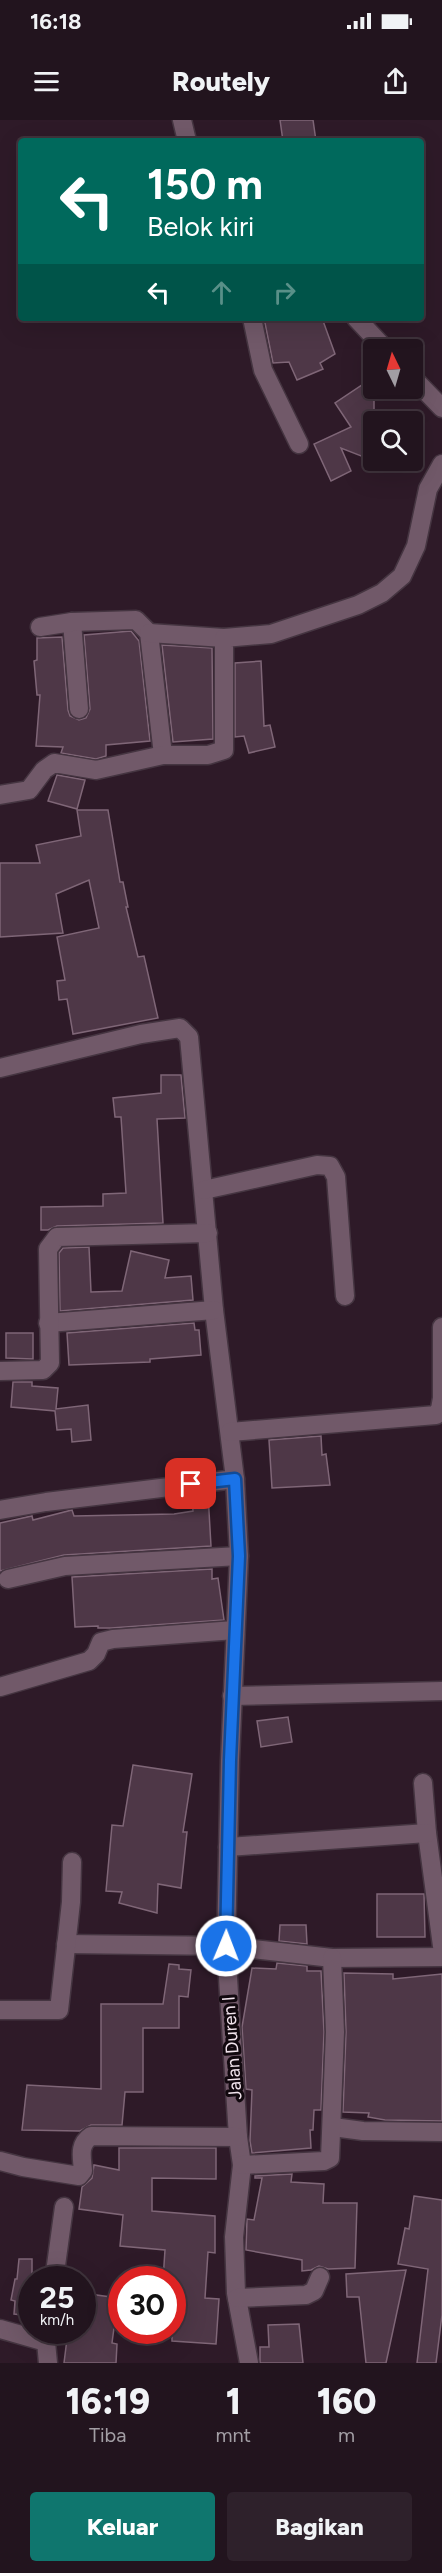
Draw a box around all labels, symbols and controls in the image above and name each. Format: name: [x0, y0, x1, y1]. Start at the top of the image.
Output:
text: 16:18: [30, 8, 81, 35]
icon: menu: [30, 65, 63, 98]
text: Routely: [172, 65, 270, 98]
icon: share: [379, 65, 412, 98]
text: 150 m: [147, 159, 263, 210]
icon: left: [48, 162, 126, 240]
text: Belok kiri: [147, 210, 254, 243]
icon: left: [142, 276, 175, 309]
icon: ahead: [205, 276, 238, 309]
icon: right: [268, 276, 301, 309]
north arrow: [363, 339, 423, 399]
map controls: [363, 339, 423, 471]
button: search: [363, 411, 423, 471]
pin: [165, 1458, 216, 1509]
icon: arrive: [174, 1467, 207, 1500]
position arrow: [194, 1914, 258, 1978]
street label: Jalan Duren I: [217, 1995, 247, 2101]
speed limit sign: 30: [108, 2266, 186, 2344]
text: 25: [40, 2279, 74, 2316]
text: km/h: [40, 2311, 74, 2329]
text: 16:19: [65, 2380, 150, 2423]
text: 1: [226, 2380, 241, 2423]
text: 160: [317, 2380, 377, 2423]
text: Tiba: [89, 2423, 127, 2447]
text: mnt: [215, 2423, 251, 2447]
text: m: [338, 2423, 355, 2447]
button: Keluar: [30, 2492, 215, 2561]
button: Bagikan: [227, 2492, 412, 2561]

